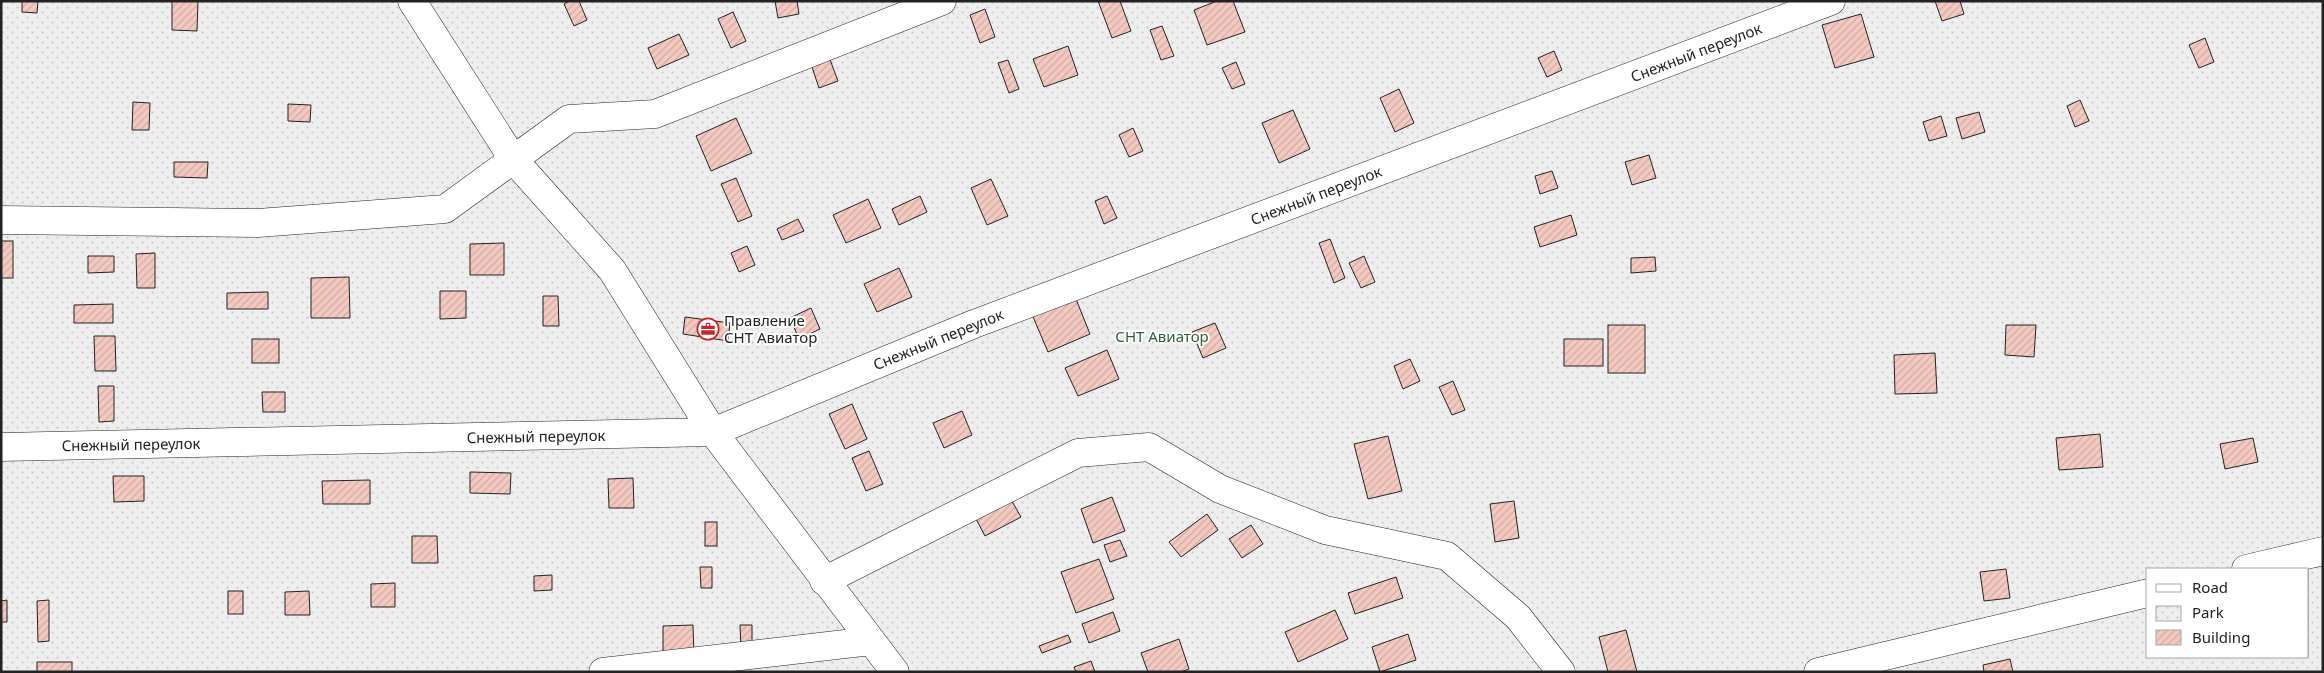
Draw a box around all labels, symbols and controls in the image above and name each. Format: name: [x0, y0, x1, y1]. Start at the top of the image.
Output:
street label: Снежный переулок: [1628, 18, 1764, 86]
street label: Снежный переулок: [1248, 161, 1384, 229]
street label: Снежный переулок: [870, 304, 1006, 374]
place label: Правление СНТ Авиатор: [724, 310, 817, 347]
office icon: Правление СНТ Авиатор: [696, 317, 720, 341]
park label: СНТ Авиатор: [1115, 326, 1209, 346]
street label: Снежный переулок: [466, 425, 606, 447]
street label: Снежный переулок: [61, 433, 201, 455]
legend: [2146, 568, 2309, 658]
text: Road: [2192, 577, 2228, 597]
text: Park: [2192, 602, 2224, 622]
text: Building: [2192, 627, 2250, 647]

